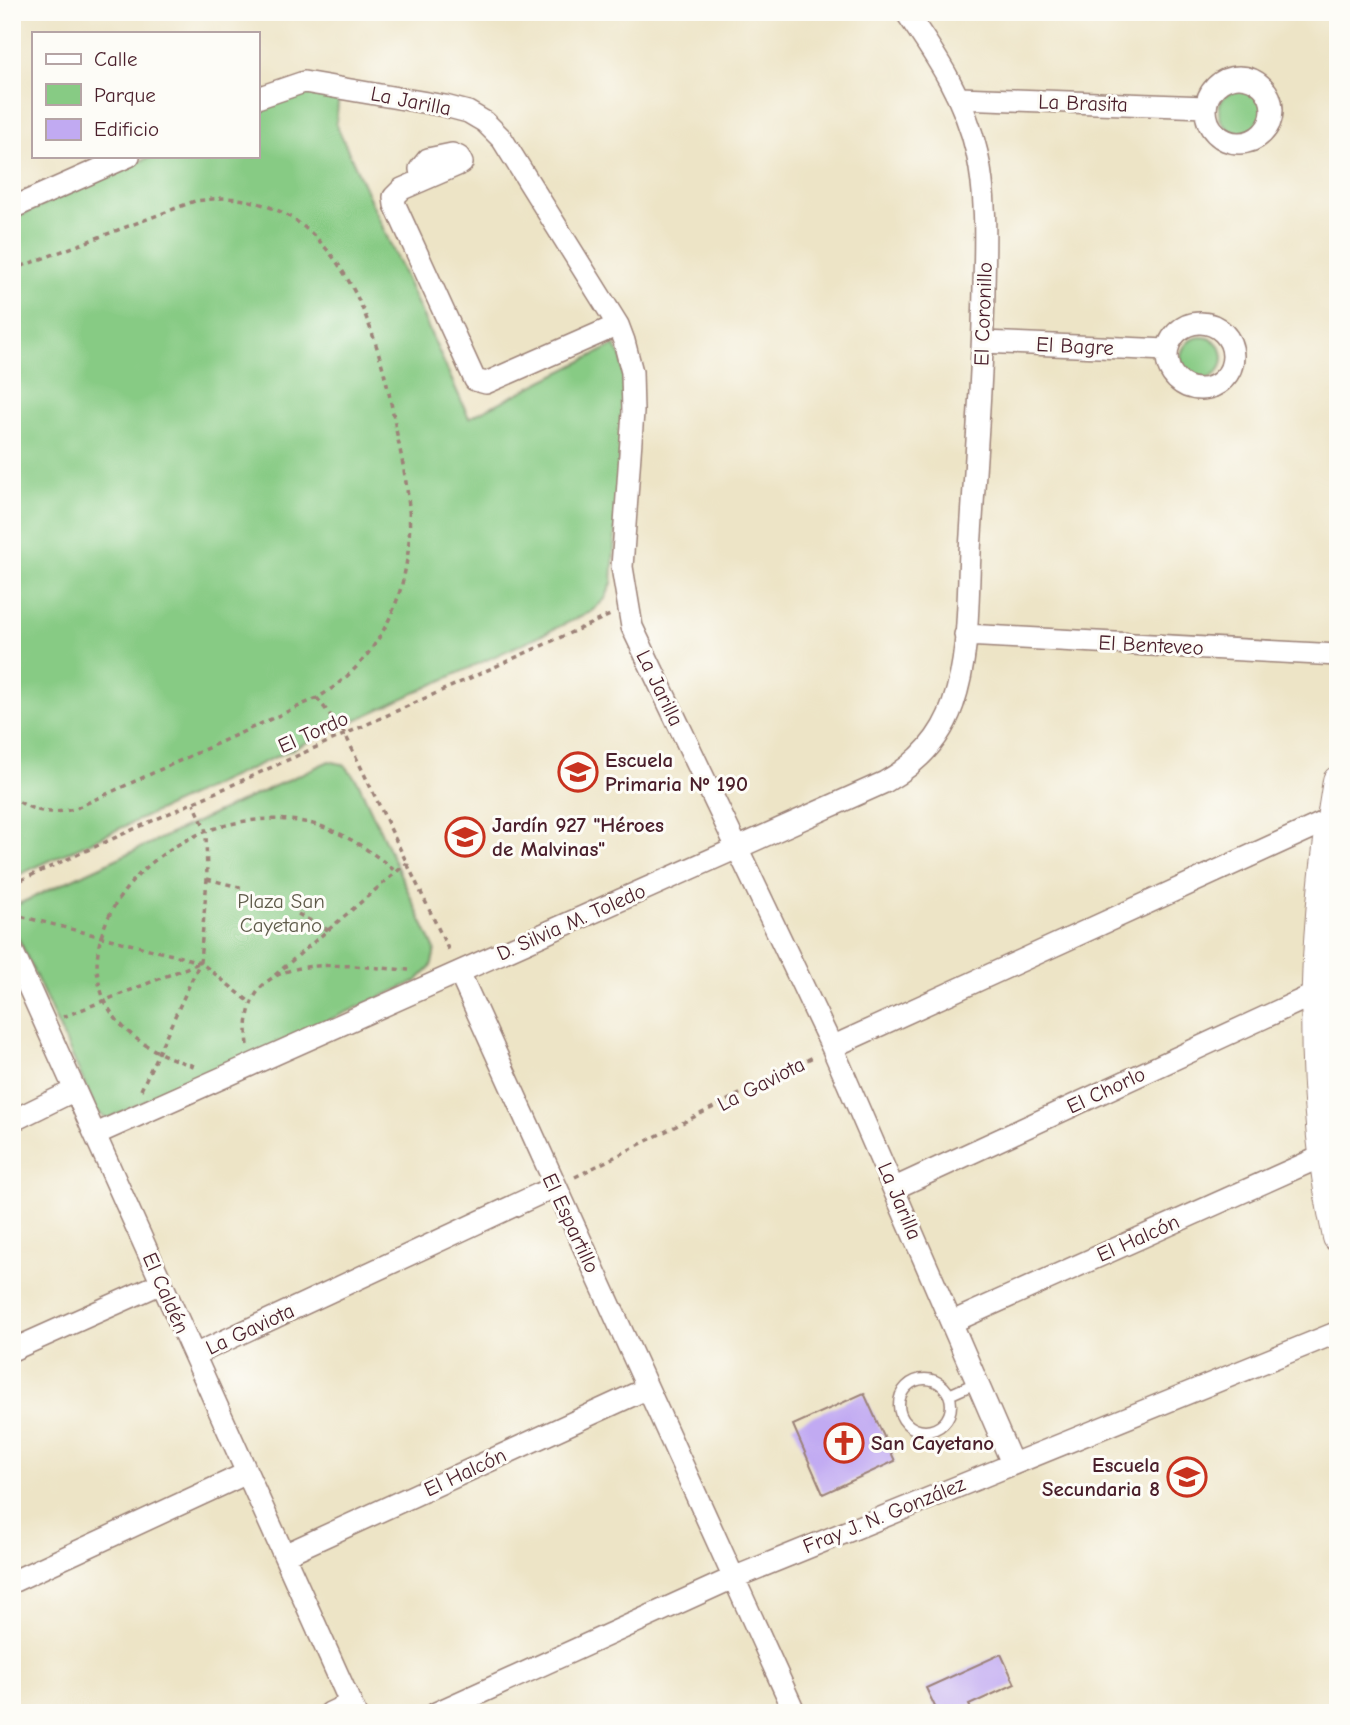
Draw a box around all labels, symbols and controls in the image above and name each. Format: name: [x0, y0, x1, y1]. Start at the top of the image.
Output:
legend: [32, 32, 259, 158]
text: Calle: [94, 47, 137, 71]
street label: La Jarilla: [369, 81, 453, 121]
text: Parque: [94, 83, 156, 107]
street label: La Brasita: [1038, 89, 1128, 117]
text: Edificio: [94, 117, 159, 141]
street label: El Coronillo: [969, 262, 997, 366]
street label: El Bagre: [1036, 332, 1114, 360]
street label: El Benteveo: [1098, 630, 1204, 660]
street label: La Jarilla: [631, 646, 689, 730]
street label: El Tordo: [274, 706, 352, 758]
place label: Escuela Primaria Nº 190: [605, 748, 748, 796]
school or university icon: Escuela Primaria Nº 190: [557, 751, 599, 793]
place label: Jardín 927 "Héroes de Malvinas": [492, 813, 664, 861]
school or university icon: Jardín 927 "Héroes de Malvinas": [444, 816, 486, 858]
street label: D. Silvia M. Toledo: [493, 878, 649, 966]
park label: Plaza San Cayetano: [237, 889, 325, 937]
street label: La Gaviota: [713, 1052, 809, 1116]
street label: El Chorlo: [1063, 1061, 1149, 1119]
street label: La Jarilla: [873, 1159, 927, 1243]
street label: El Espartillo: [537, 1169, 605, 1277]
street label: El Halcón: [1093, 1209, 1183, 1267]
street label: El Caldén: [138, 1249, 194, 1337]
street label: La Gaviota: [202, 1298, 298, 1360]
church icon: San Cayetano: [823, 1422, 865, 1464]
place label: San Cayetano: [871, 1431, 994, 1455]
street label: El Halcón: [420, 1443, 510, 1501]
place label: Escuela Secundaria 8: [1042, 1453, 1160, 1501]
school or university icon: Escuela Secundaria 8: [1166, 1456, 1208, 1498]
street label: Fray J. N. González: [799, 1472, 969, 1558]

